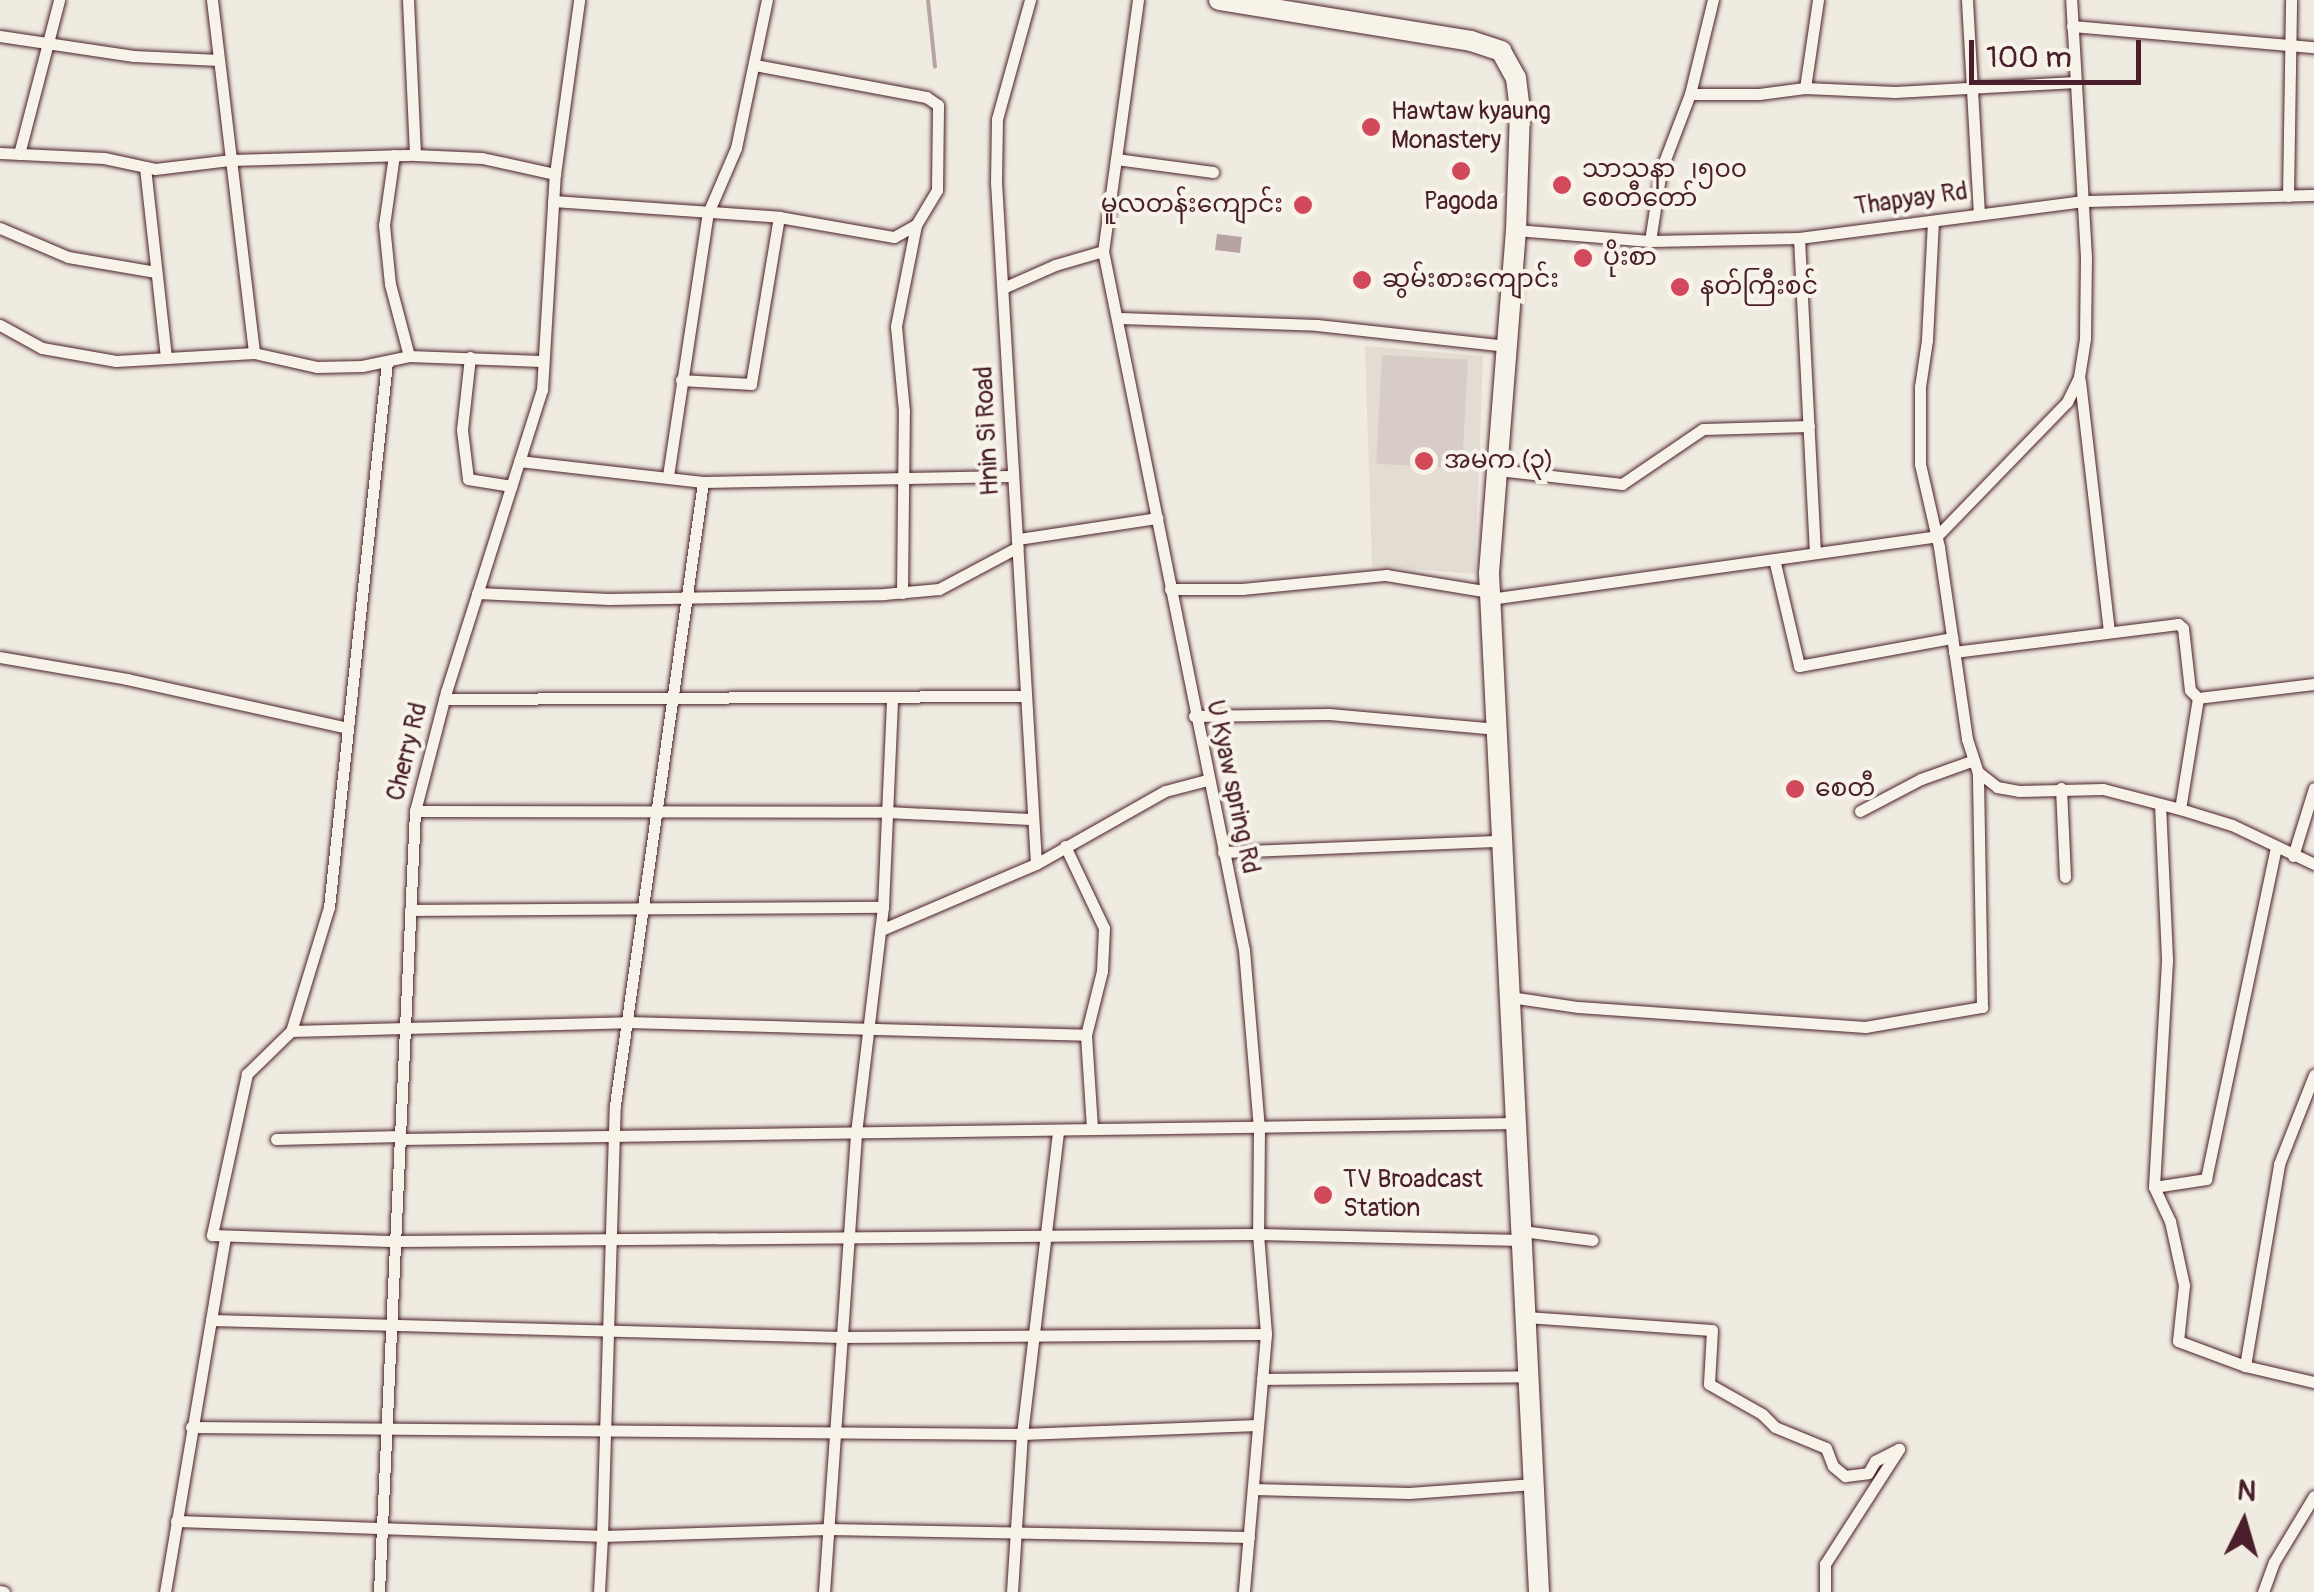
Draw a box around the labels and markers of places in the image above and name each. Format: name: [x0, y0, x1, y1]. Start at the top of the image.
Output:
place label: Hawtaw kyaung Monastery: [1391, 98, 1551, 157]
marker: Hawtaw kyaung Monastery: [1360, 116, 1382, 138]
place label: သာသနာ ၂၅၀၀ စေတီတော်: [1582, 156, 1747, 215]
marker: Pagoda: [1450, 160, 1472, 182]
marker: သာသနာ ၂၅၀၀ စေတီတော်: [1551, 174, 1573, 196]
place label: Pagoda: [1424, 187, 1498, 217]
place label: မူလတန်းကျောင်း: [1101, 190, 1283, 220]
marker: မူလတန်းကျောင်း: [1292, 194, 1314, 216]
place label: ပိုးစာ: [1603, 243, 1657, 273]
marker: ပိုးစာ: [1572, 247, 1594, 269]
place label: ဆွမ်းစားကျောင်း: [1382, 265, 1559, 295]
marker: ဆွမ်းစားကျောင်း: [1351, 269, 1373, 291]
place label: နတ်ကြီးစင်: [1700, 272, 1818, 302]
marker: နတ်ကြီးစင်: [1669, 276, 1691, 298]
place label: အမက (၃): [1444, 446, 1553, 476]
marker: အမက (၃): [1413, 450, 1435, 472]
place label: စေတီ: [1815, 774, 1875, 804]
marker: စေတီ: [1784, 778, 1806, 800]
place label: TV Broadcast Station: [1343, 1166, 1483, 1225]
marker: TV Broadcast Station: [1312, 1184, 1334, 1206]

